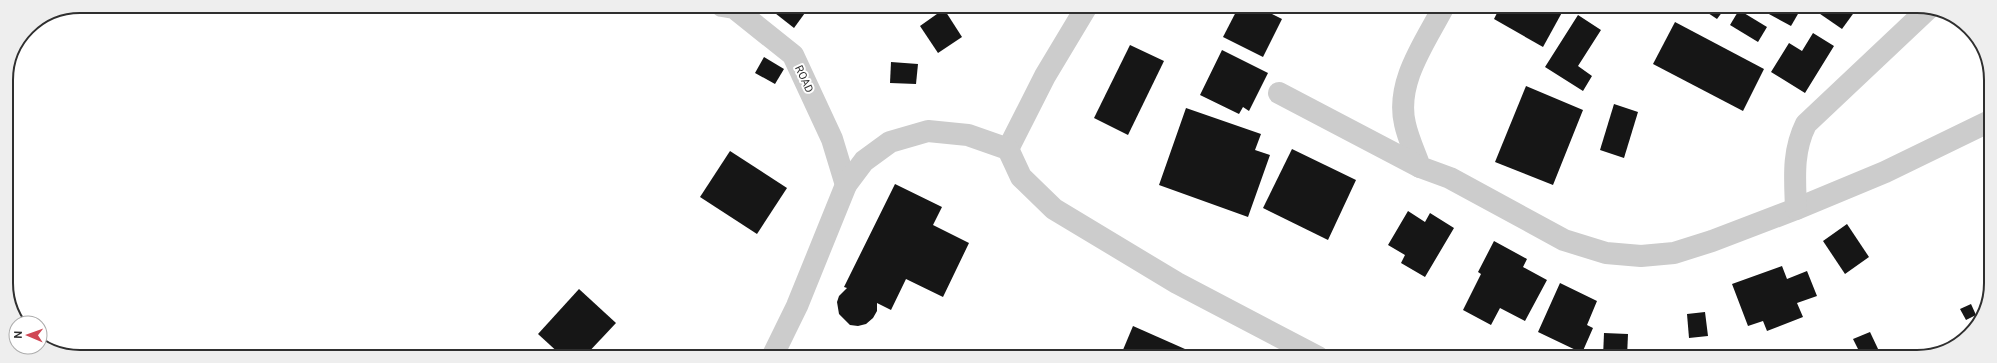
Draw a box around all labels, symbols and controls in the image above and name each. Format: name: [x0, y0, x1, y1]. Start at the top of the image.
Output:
street label: ROAD: [792, 63, 816, 95]
north arrow: [8, 315, 48, 355]
text: N: [12, 330, 25, 339]

